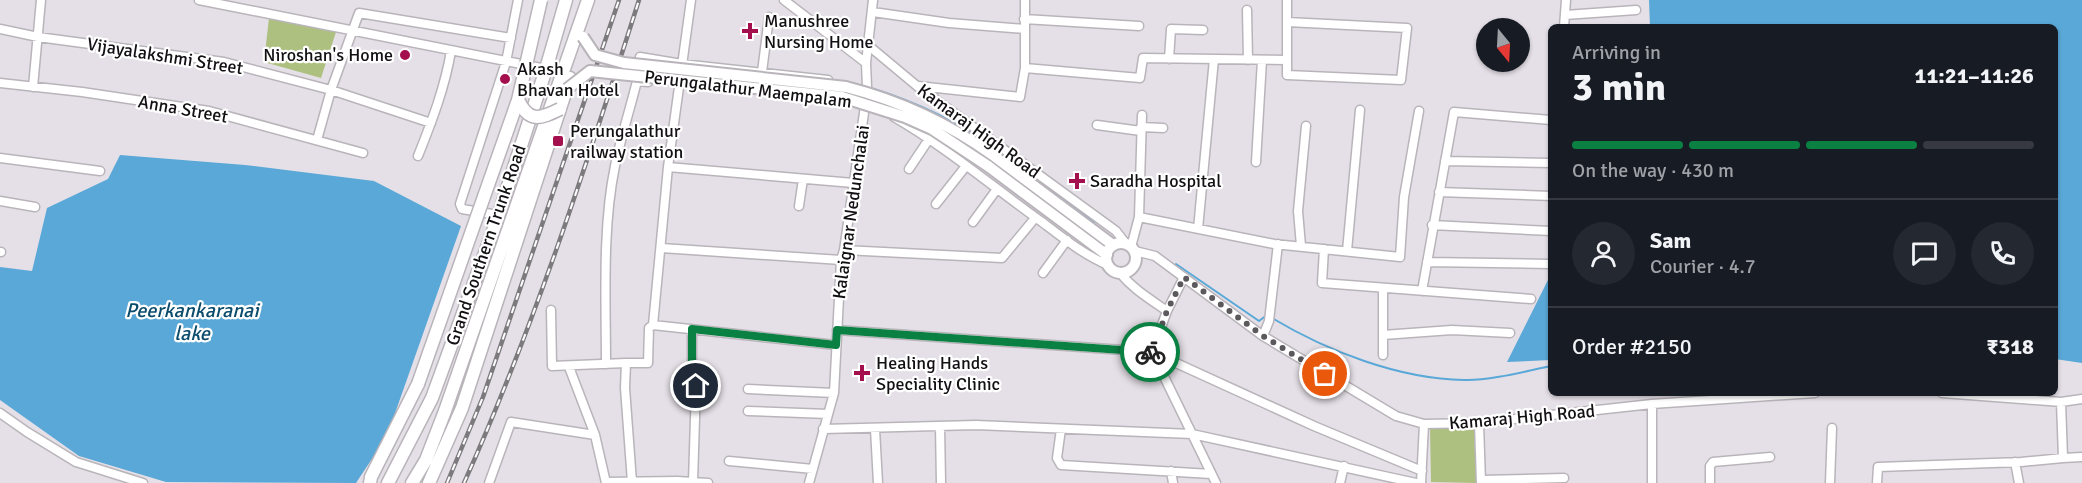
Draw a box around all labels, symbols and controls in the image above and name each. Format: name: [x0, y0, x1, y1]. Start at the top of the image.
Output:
place label: Manushree Nursing Home: [764, 10, 874, 53]
north arrow: [1476, 18, 1530, 72]
map controls: [1476, 18, 1530, 72]
marker: Manushree Nursing Home: [741, 22, 759, 40]
street label: Vijayalakshmi Street: [85, 33, 245, 79]
text: Arriving in: [1572, 40, 1661, 65]
place label: Niroshan's Home: [263, 44, 393, 66]
marker: Niroshan's Home: [398, 48, 412, 62]
place label: Akash Bhavan Hotel: [517, 58, 619, 101]
text: 11:21–11:26: [1915, 62, 2034, 89]
text: 3 min: [1572, 63, 1666, 111]
street label: Perungalathur Maempalam: [643, 65, 853, 113]
marker: Akash Bhavan Hotel: [498, 72, 512, 86]
street label: Kamaraj High Road: [913, 79, 1045, 183]
street label: Anna Street: [136, 90, 230, 128]
place label: Perungalathur railway station: [570, 120, 683, 163]
street label: Kalaignar Nedunchalai: [828, 124, 874, 300]
marker: Perungalathur railway station: [551, 134, 565, 148]
street label: Grand Southern Trunk Road: [441, 142, 531, 348]
text: On the way · 430 m: [1572, 158, 1734, 183]
place label: Saradha Hospital: [1090, 170, 1222, 192]
marker: Saradha Hospital: [1068, 172, 1086, 190]
button: person: [1572, 222, 1635, 285]
button: chat: [1893, 222, 1956, 285]
button: phone: [1971, 222, 2034, 285]
text: Sam: [1650, 227, 1691, 254]
text: Courier · 4.7: [1650, 254, 1756, 279]
water label: Peerkankaranai lake: [125, 298, 260, 346]
courier: [1120, 322, 1180, 382]
text: Order #2150: [1572, 333, 1692, 360]
text: ₹318: [1986, 333, 2034, 360]
icon: bike: [1134, 336, 1167, 369]
pin: [1299, 348, 1350, 399]
place label: Healing Hands Speciality Clinic: [876, 352, 1000, 395]
icon: bag: [1308, 357, 1341, 390]
pin: [670, 360, 721, 411]
marker: Healing Hands Speciality Clinic: [853, 364, 871, 382]
icon: home: [679, 369, 712, 402]
street label: Kamaraj High Road: [1448, 400, 1596, 434]

